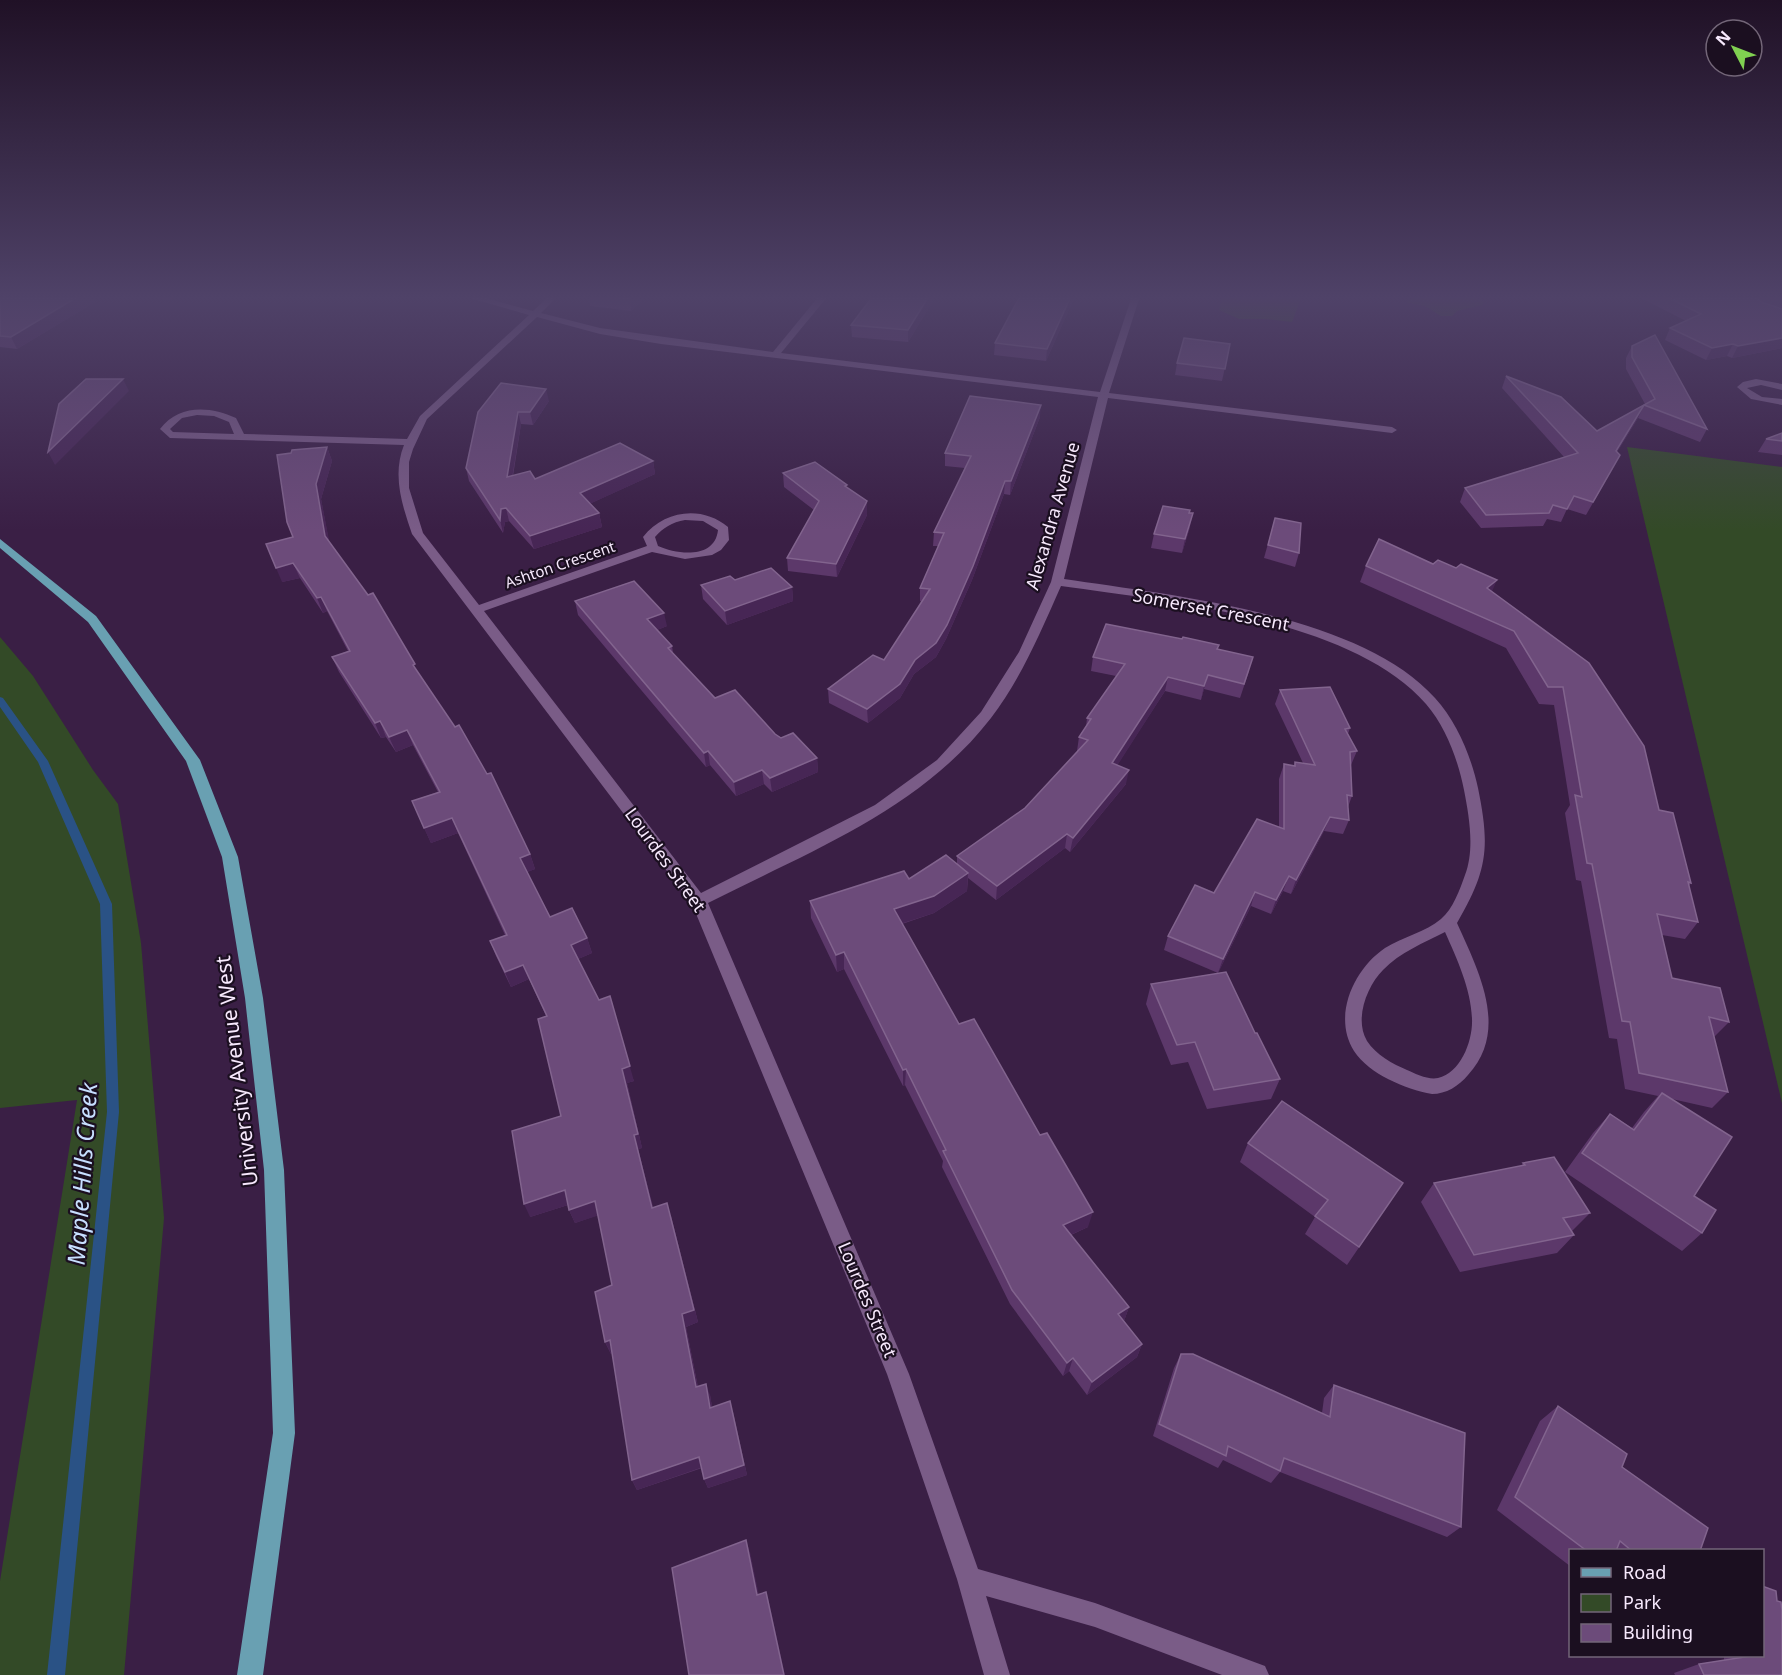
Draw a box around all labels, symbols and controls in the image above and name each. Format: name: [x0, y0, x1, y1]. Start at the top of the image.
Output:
north arrow: [1704, 18, 1764, 78]
text: N: [1710, 26, 1735, 50]
street label: Alexandra Avenue: [1019, 439, 1085, 592]
street label: Ashton Crescent: [502, 536, 618, 592]
street label: Somerset Crescent: [1131, 582, 1292, 636]
street label: Lourdes Street: [620, 802, 712, 917]
street label: University Avenue West: [208, 954, 264, 1188]
water label: Maple Hills Creek: [59, 1081, 104, 1266]
street label: Lourdes Street: [833, 1238, 903, 1362]
legend: [1569, 1549, 1764, 1657]
text: Road: [1623, 1560, 1666, 1584]
text: Park: [1623, 1590, 1661, 1614]
text: Building: [1623, 1620, 1693, 1644]

